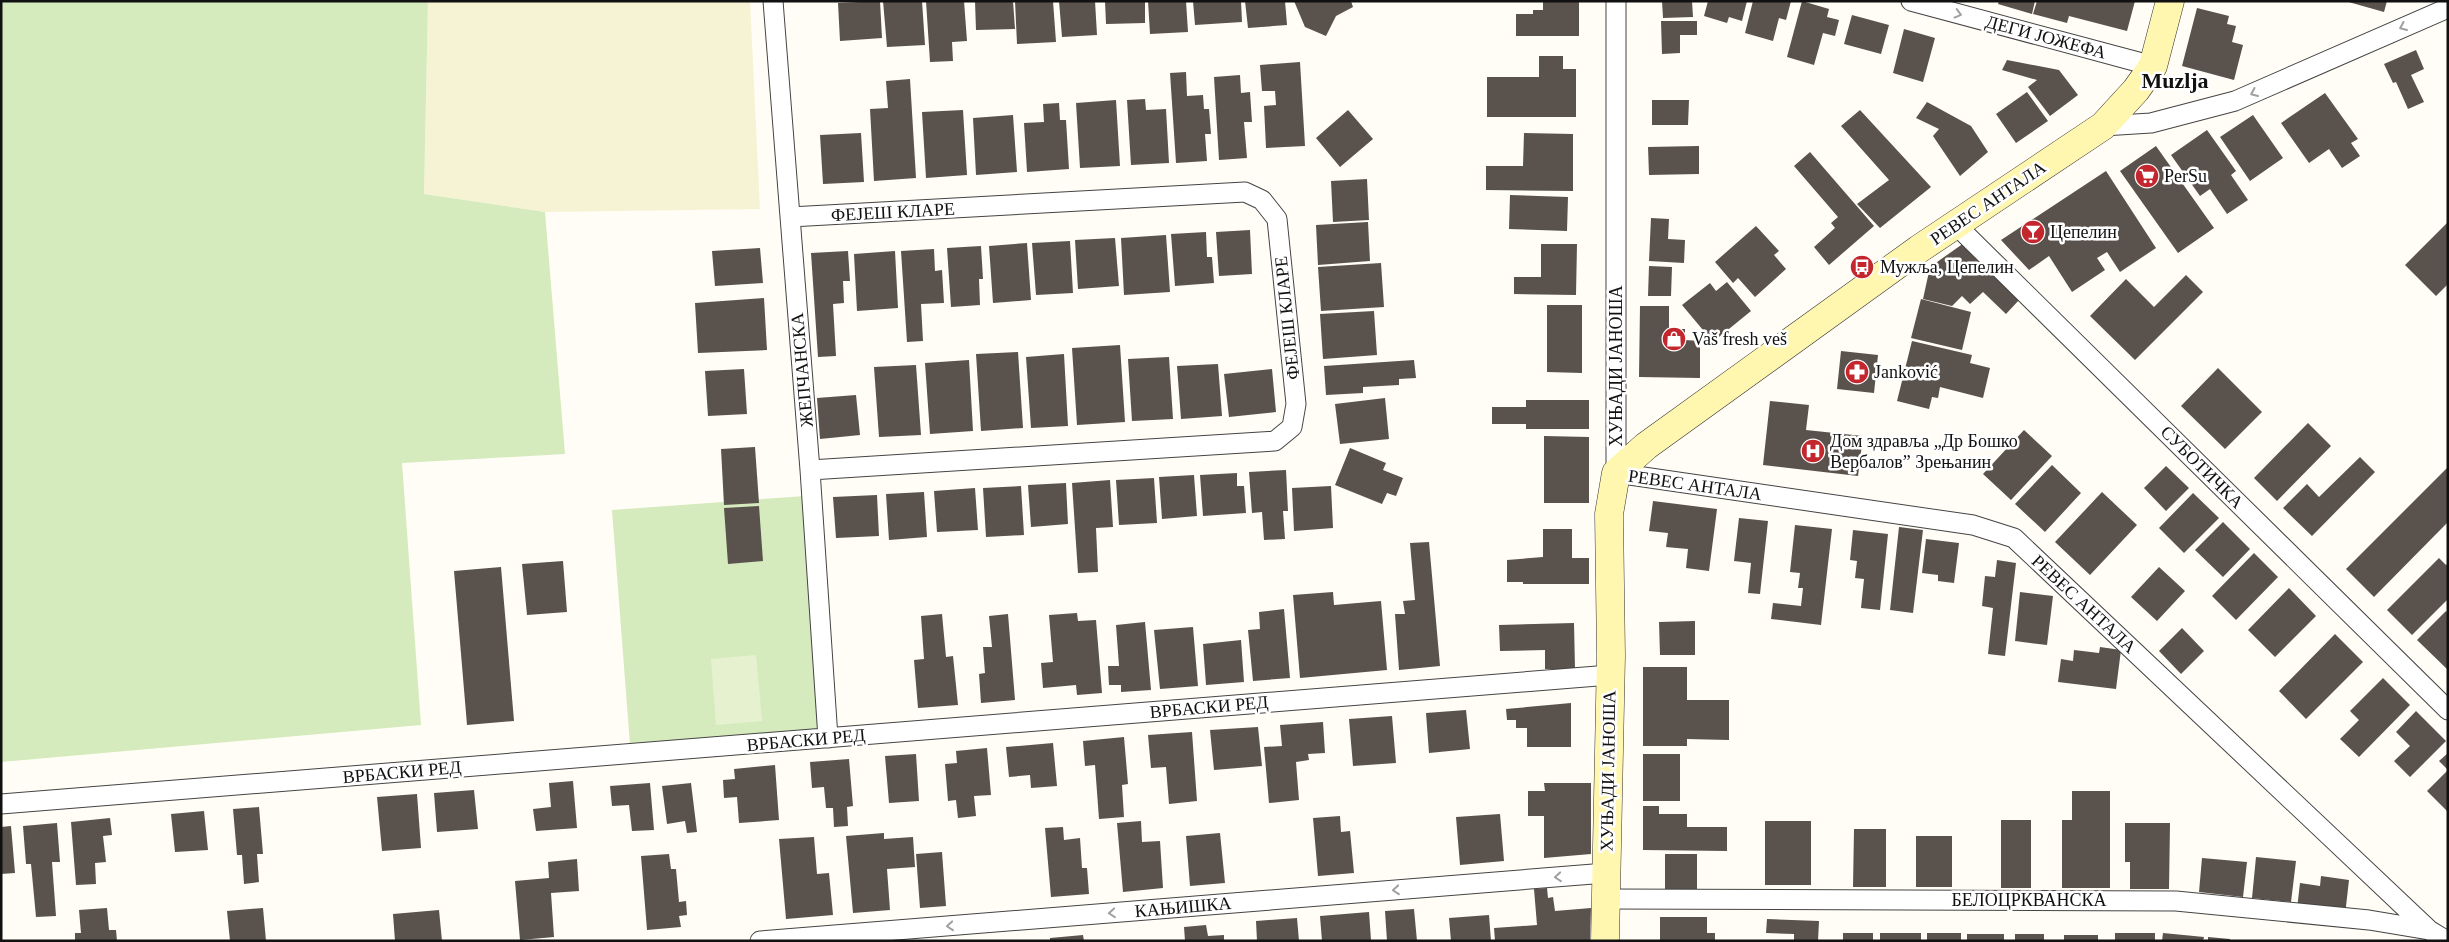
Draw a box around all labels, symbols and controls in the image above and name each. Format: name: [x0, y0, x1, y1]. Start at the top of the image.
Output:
one-way arrow: [1953, 8, 1962, 19]
street label: ДЕГИ ЈОЖЕФА: [1984, 11, 2108, 63]
one-way arrow: [2399, 21, 2408, 32]
district label: Muzlja: [2141, 68, 2209, 93]
one-way arrow: [2250, 86, 2259, 97]
street label: РЕВЕС АНТАЛА: [1927, 157, 2049, 249]
supermarket icon: PerSu: [2134, 163, 2160, 189]
place label: PerSu: [2164, 166, 2207, 186]
street label: ФЕЈЕШ КЛАРЕ: [831, 199, 955, 225]
bar icon: Цепелин: [2020, 219, 2046, 245]
place label: Цепелин: [2050, 222, 2117, 242]
bus stop icon: Мужља, Цепелин: [1849, 254, 1875, 280]
street label: ФЕЈЕШ КЛАРЕ: [1271, 255, 1303, 381]
place label: Мужља, Цепелин: [1880, 257, 2014, 277]
street label: ХУЊАДИ ЈАНОША: [1606, 285, 1626, 447]
street label: ЖЕПЧАНСКА: [787, 312, 817, 428]
shop icon: Vaš fresh veš: [1661, 326, 1687, 352]
place label: Vaš fresh veš: [1692, 329, 1787, 349]
pharmacy icon: Janković: [1844, 359, 1870, 385]
place label: Janković: [1874, 362, 1938, 382]
street label: СУБОТИЧКА: [2157, 422, 2247, 512]
place label: Дом здравља „Др Бошко Вербалов” Зрењанин: [1830, 431, 2018, 472]
hospital icon: Дом здравља „Др Бошко Вербалов” Зрењанин: [1800, 438, 1826, 464]
street label: РЕВЕС АНТАЛА: [1627, 466, 1763, 504]
street label: РЕВЕС АНТАЛА: [2028, 551, 2140, 657]
street label: ХУЊАДИ ЈАНОША: [1597, 690, 1619, 852]
street label: ВРБАСКИ РЕД: [1149, 692, 1269, 722]
street label: ВРБАСКИ РЕД: [746, 725, 866, 755]
street label: ВРБАСКИ РЕД: [342, 757, 462, 787]
one-way arrow: [1553, 871, 1561, 882]
one-way arrow: [1391, 884, 1399, 895]
street label: БЕЛОЦРКВАНСКА: [1951, 890, 2107, 910]
street label: КАЊИШКА: [1134, 893, 1232, 921]
one-way arrow: [1107, 907, 1115, 918]
one-way arrow: [945, 920, 953, 931]

